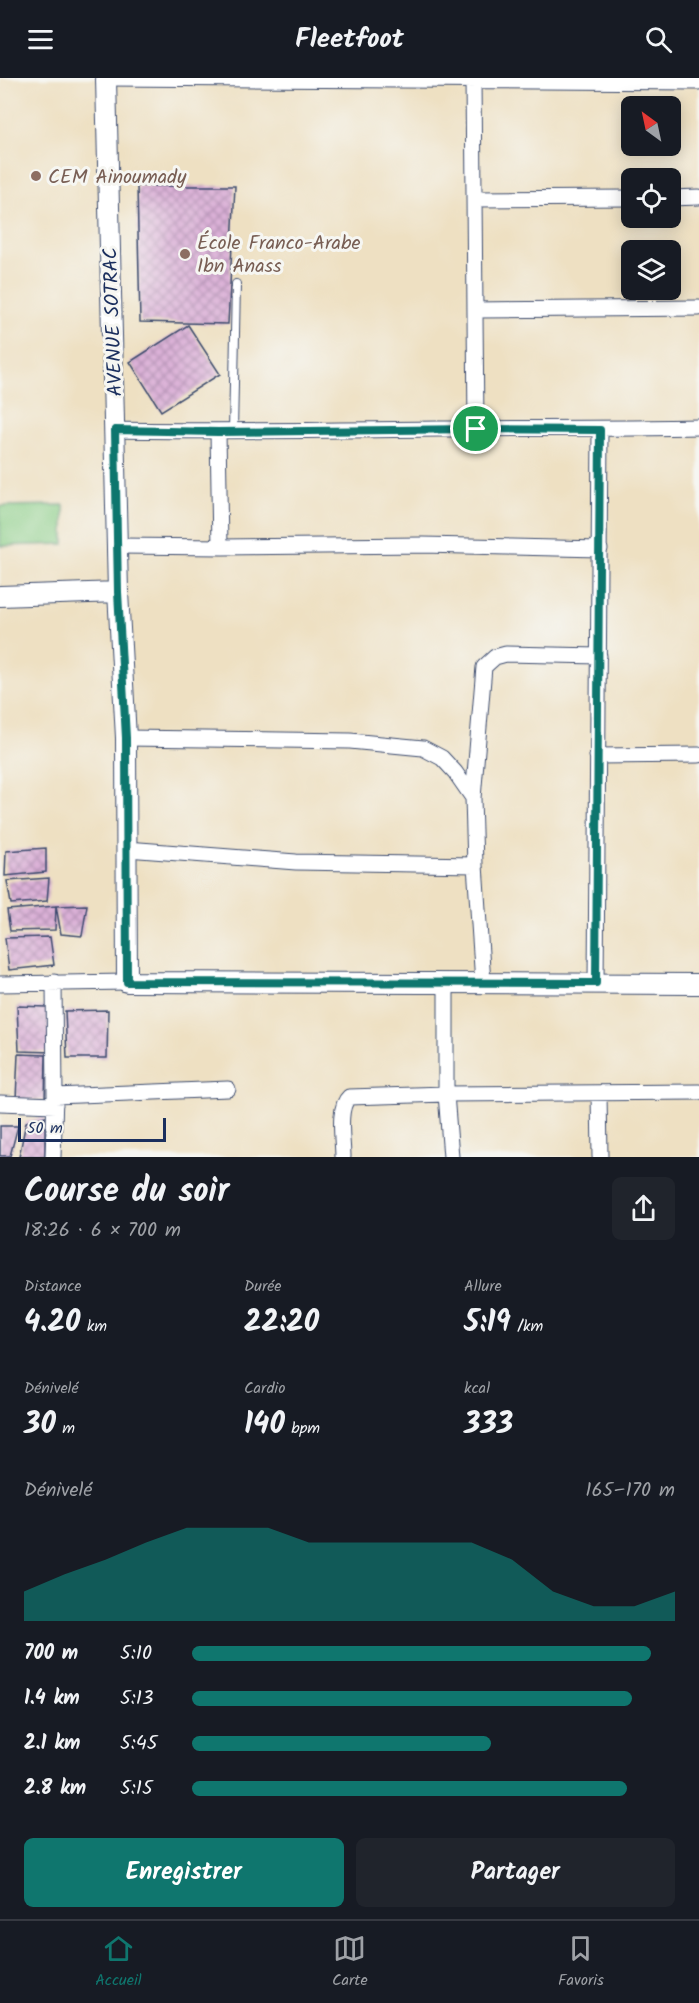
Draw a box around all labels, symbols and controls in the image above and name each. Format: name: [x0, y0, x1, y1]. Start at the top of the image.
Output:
text: Fleetfoot: [295, 18, 404, 61]
icon: menu: [24, 23, 57, 56]
icon: search: [642, 23, 675, 56]
north arrow: [621, 96, 681, 156]
map controls: [621, 96, 681, 300]
place label: CEM Ainoumady: [48, 162, 187, 194]
button: locate: [621, 168, 681, 228]
marker: CEM Ainoumady: [29, 169, 43, 183]
place label: École Franco-Arabe Ibn Anass: [197, 228, 361, 283]
button: layers: [621, 240, 681, 300]
street label: AVENUE SOTRAC: [95, 247, 133, 397]
marker: École Franco-Arabe Ibn Anass: [178, 247, 192, 261]
pin: [450, 403, 501, 454]
icon: arrive: [459, 412, 492, 445]
scale bar: [18, 1115, 166, 1142]
text: 50 m: [27, 1116, 63, 1141]
text: Course du soir: [24, 1166, 229, 1219]
button: share: [612, 1177, 675, 1240]
text: 18:26 · 6 × 700 m: [24, 1215, 181, 1247]
text: Distance: [24, 1274, 82, 1299]
text: Durée: [244, 1274, 282, 1299]
text: Allure: [464, 1274, 502, 1299]
text: 4.20: [24, 1299, 80, 1347]
text: 22:20: [244, 1299, 319, 1347]
text: 5:19: [464, 1299, 511, 1347]
text: km: [80, 1314, 107, 1339]
text: /km: [511, 1314, 543, 1339]
text: Dénivelé: [24, 1376, 79, 1401]
text: Cardio: [244, 1376, 285, 1401]
text: kcal: [464, 1376, 490, 1401]
text: 30: [24, 1401, 56, 1449]
text: 140: [244, 1401, 285, 1449]
text: 333: [464, 1401, 513, 1449]
text: m: [56, 1416, 75, 1441]
text: bpm: [285, 1416, 320, 1441]
text: Dénivelé: [24, 1475, 92, 1507]
text: 165–170 m: [585, 1475, 675, 1507]
text: 700 m: [24, 1638, 78, 1670]
text: 5:10: [120, 1638, 152, 1670]
text: 1.4 km: [24, 1683, 80, 1715]
text: 5:13: [120, 1683, 153, 1715]
text: 2.1 km: [24, 1728, 80, 1760]
text: 5:45: [120, 1728, 157, 1760]
text: 2.8 km: [24, 1773, 86, 1805]
text: 5:15: [120, 1773, 153, 1805]
button: Enregistrer: [24, 1838, 344, 1907]
button: Partager: [356, 1838, 675, 1907]
tab: Accueil: [95, 1932, 142, 1993]
tab: Carte: [332, 1932, 368, 1993]
tab: Favoris: [558, 1932, 604, 1993]

